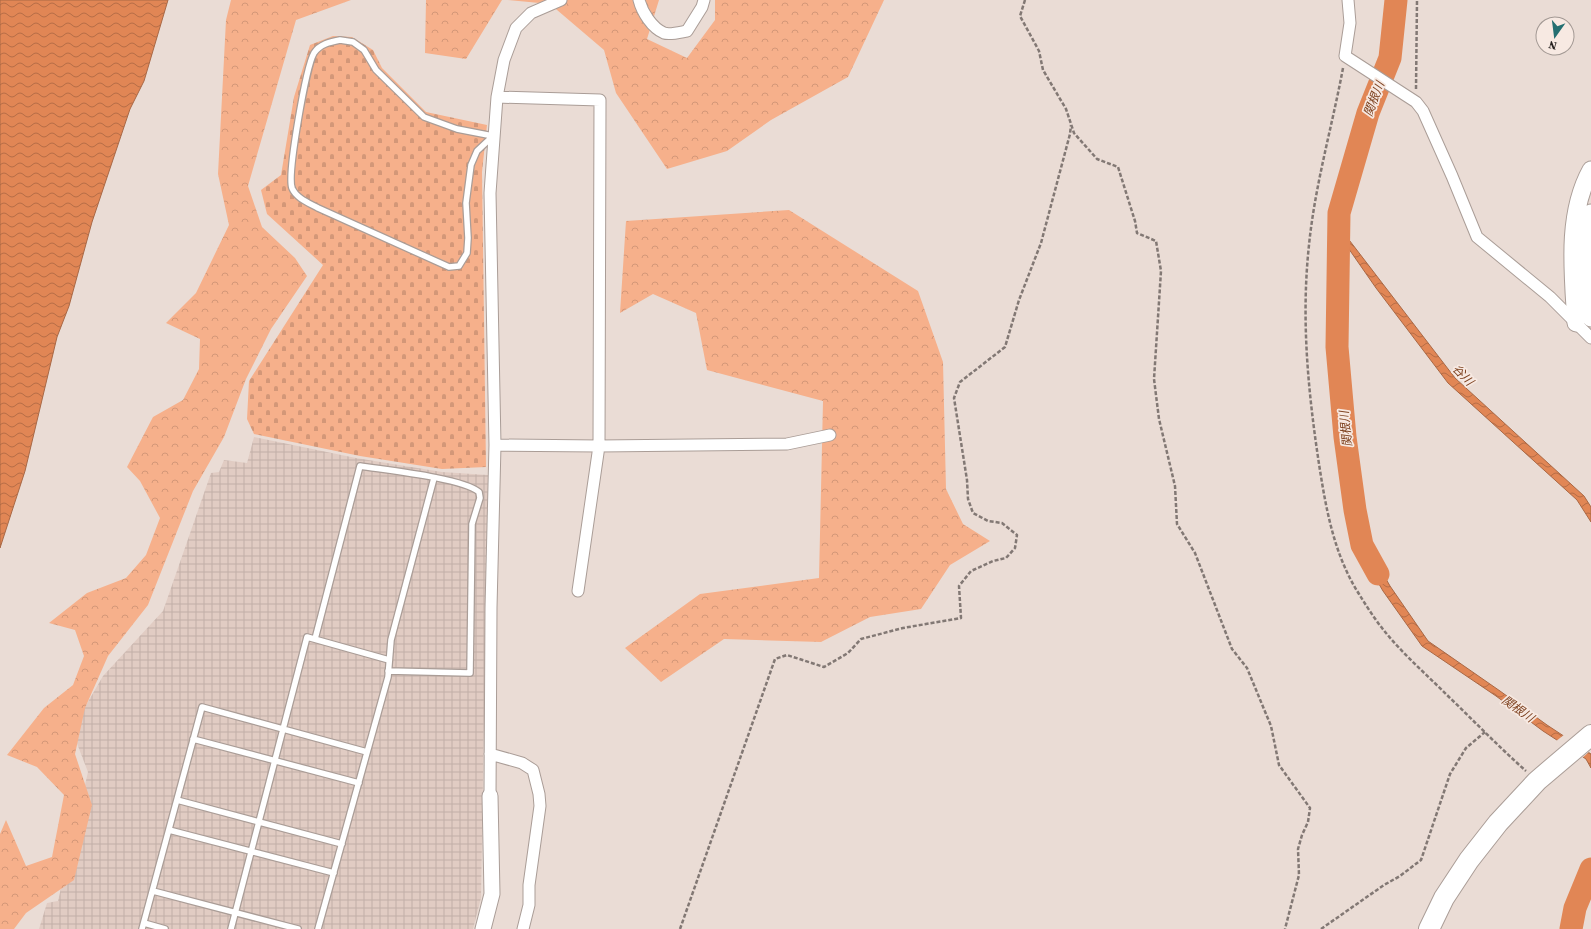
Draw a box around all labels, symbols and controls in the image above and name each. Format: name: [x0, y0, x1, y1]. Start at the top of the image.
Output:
north arrow: [1535, 16, 1575, 56]
text: N: [1547, 37, 1558, 53]
water label: 関根川: [1360, 77, 1389, 119]
water label: 谷川: [1449, 361, 1478, 391]
water label: 関根川: [1336, 408, 1356, 448]
water label: 関根川: [1499, 692, 1539, 727]

